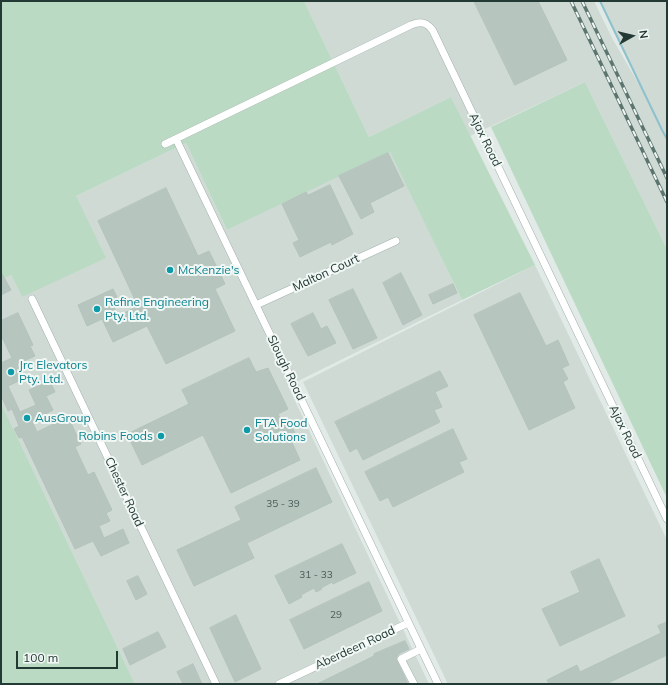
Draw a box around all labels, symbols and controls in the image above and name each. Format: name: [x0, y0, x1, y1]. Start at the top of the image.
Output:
north arrow: [612, 16, 652, 56]
text: N: [636, 29, 651, 39]
street label: Ajax Road: [466, 111, 504, 169]
street label: Malton Court: [290, 251, 362, 295]
place label: McKenzie's: [178, 263, 239, 277]
marker: McKenzie's: [165, 265, 175, 275]
place label: Refine Engineering Pty. Ltd.: [105, 295, 209, 323]
marker: Refine Engineering Pty. Ltd.: [92, 304, 102, 314]
street label: Slough Road: [264, 333, 308, 403]
place label: Jrc Elevators Pty. Ltd.: [19, 358, 87, 386]
marker: Jrc Elevators Pty. Ltd.: [6, 367, 16, 377]
street label: Ajax Road: [606, 403, 644, 461]
place label: AusGroup: [35, 411, 91, 425]
marker: AusGroup: [22, 413, 32, 423]
place label: FTA Food Solutions: [255, 416, 307, 444]
marker: FTA Food Solutions: [242, 425, 252, 435]
place label: Robins Foods: [78, 429, 153, 443]
marker: Robins Foods: [156, 431, 166, 441]
street label: Chester Road: [102, 455, 146, 529]
house number: 35 - 39: [266, 498, 300, 510]
house number: 31 - 33: [299, 569, 333, 581]
house number: 29: [330, 609, 342, 621]
street label: Aberdeen Road: [313, 623, 397, 673]
scale bar: [18, 643, 120, 669]
text: 100 m: [23, 650, 58, 665]

